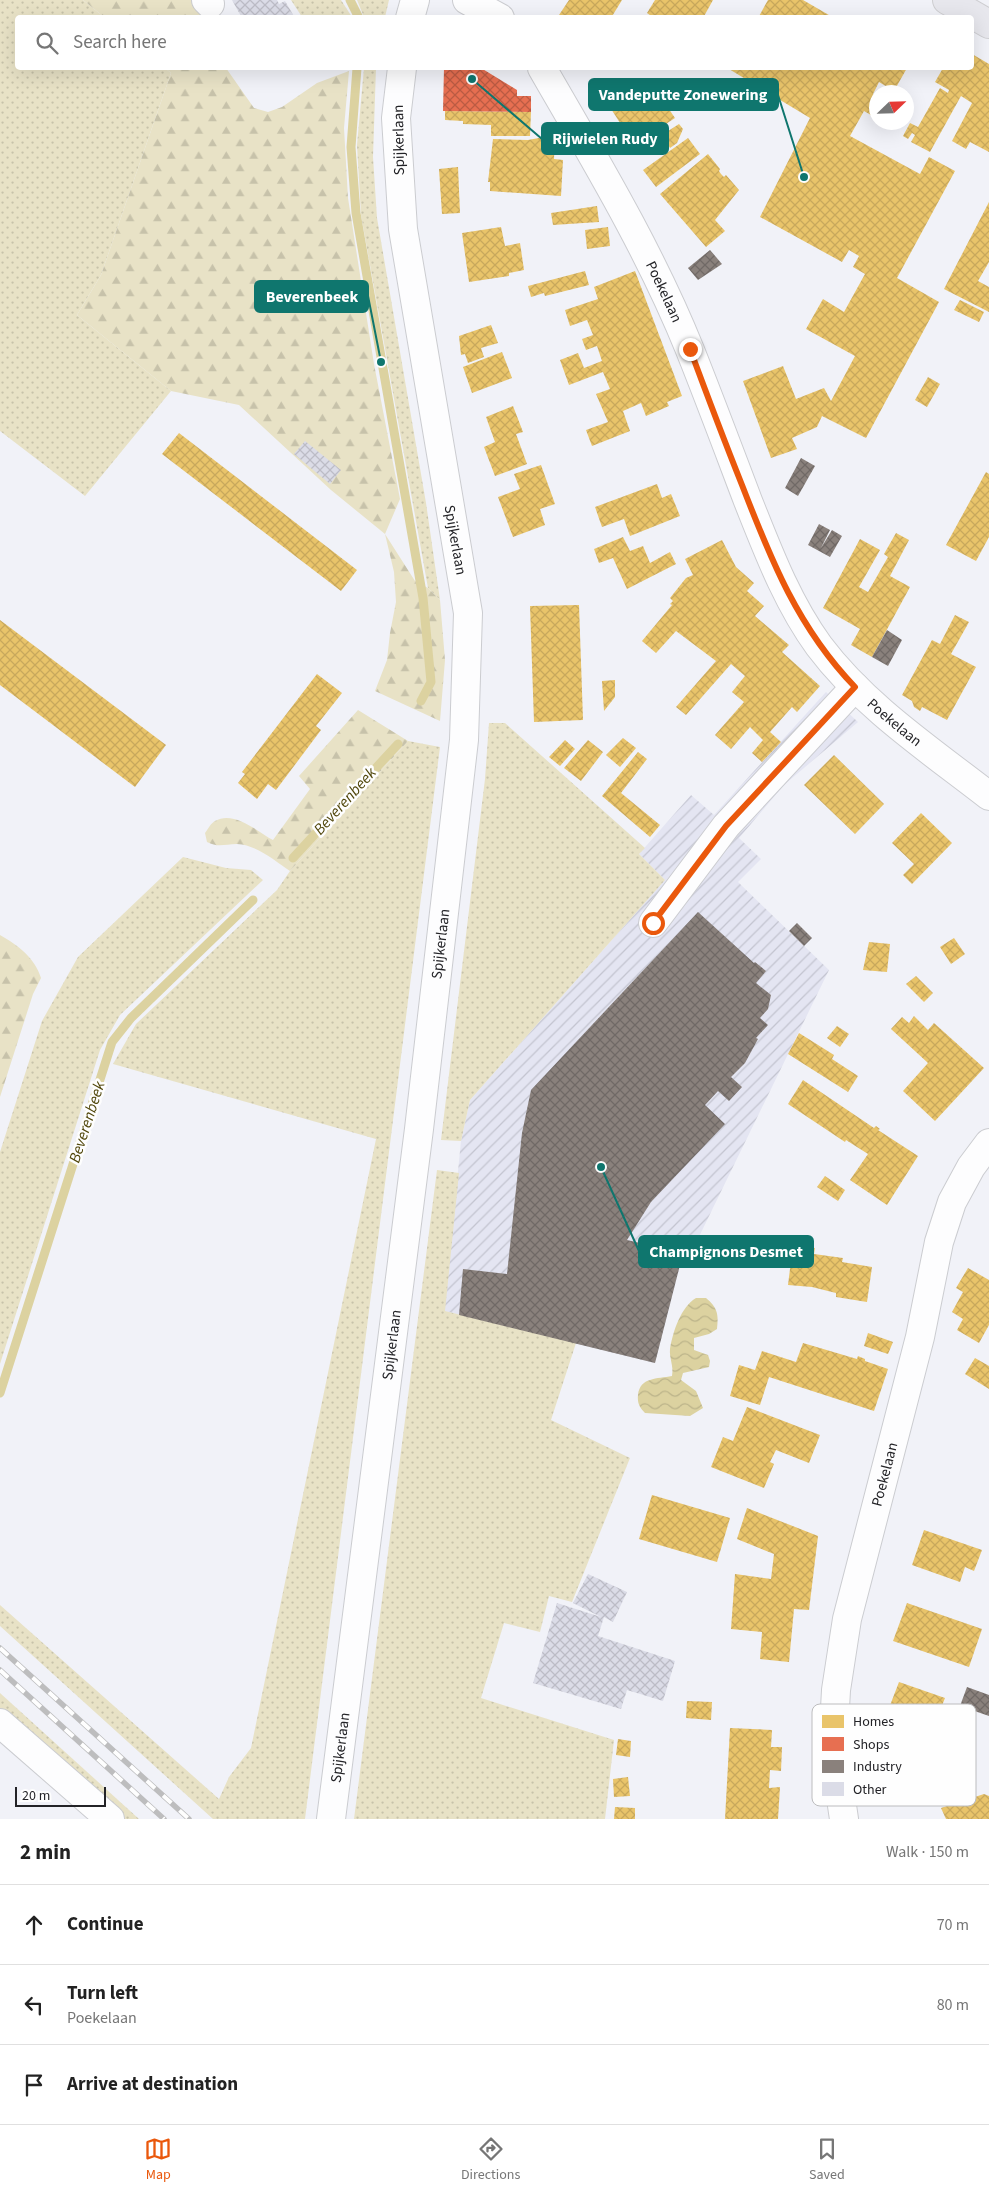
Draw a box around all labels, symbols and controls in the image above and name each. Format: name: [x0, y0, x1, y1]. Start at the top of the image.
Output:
search box: [15, 15, 974, 70]
icon: search: [33, 29, 61, 57]
text: Search here: [73, 29, 167, 56]
callout: Vandeputte Zonewering: [589, 79, 778, 110]
text: Vandeputte Zonewering: [598, 84, 768, 106]
north arrow: [869, 85, 914, 130]
street label: Spijkerlaan: [388, 104, 410, 176]
callout: Rijwielen Rudy: [542, 123, 668, 154]
text: Rijwielen Rudy: [552, 128, 658, 150]
street label: Poekelaan: [641, 257, 688, 326]
callout: Beverenbeek: [255, 281, 368, 312]
text: Beverenbeek: [266, 286, 359, 308]
route end: [679, 338, 702, 361]
street label: Spijkerlaan: [439, 503, 471, 577]
street label: Poekelaan: [863, 693, 926, 751]
water label: Beverenbeek: [309, 762, 382, 840]
street label: Spijkerlaan: [426, 907, 455, 980]
route start: [642, 912, 665, 935]
water label: Beverenbeek: [64, 1078, 111, 1165]
callout: Champignons Desmet: [639, 1236, 813, 1267]
text: Champignons Desmet: [649, 1241, 803, 1263]
street label: Spijkerlaan: [377, 1308, 406, 1381]
street label: Poekelaan: [866, 1440, 903, 1509]
legend: [812, 1704, 976, 1806]
street label: Spijkerlaan: [325, 1711, 355, 1784]
text: Homes: [853, 1712, 894, 1732]
text: Shops: [853, 1735, 889, 1755]
text: Industry: [853, 1757, 902, 1777]
text: Other: [853, 1780, 887, 1800]
scale bar: [15, 1784, 106, 1807]
text: 20 m: [22, 1786, 50, 1806]
text: 2 min: [20, 1837, 71, 1867]
text: Walk · 150 m: [886, 1841, 969, 1863]
icon: ahead: [20, 1911, 48, 1939]
text: Continue: [67, 1911, 144, 1938]
text: 70 m: [937, 1914, 969, 1936]
text: Turn left: [67, 1980, 138, 2007]
icon: left: [20, 1991, 48, 2019]
text: 80 m: [937, 1994, 969, 2016]
text: Poekelaan: [67, 2007, 137, 2029]
icon: arrive: [20, 2071, 48, 2099]
text: Arrive at destination: [67, 2071, 238, 2098]
tab: Map: [144, 2135, 172, 2185]
tab: Directions: [461, 2135, 520, 2185]
tab: Saved: [809, 2135, 845, 2185]

